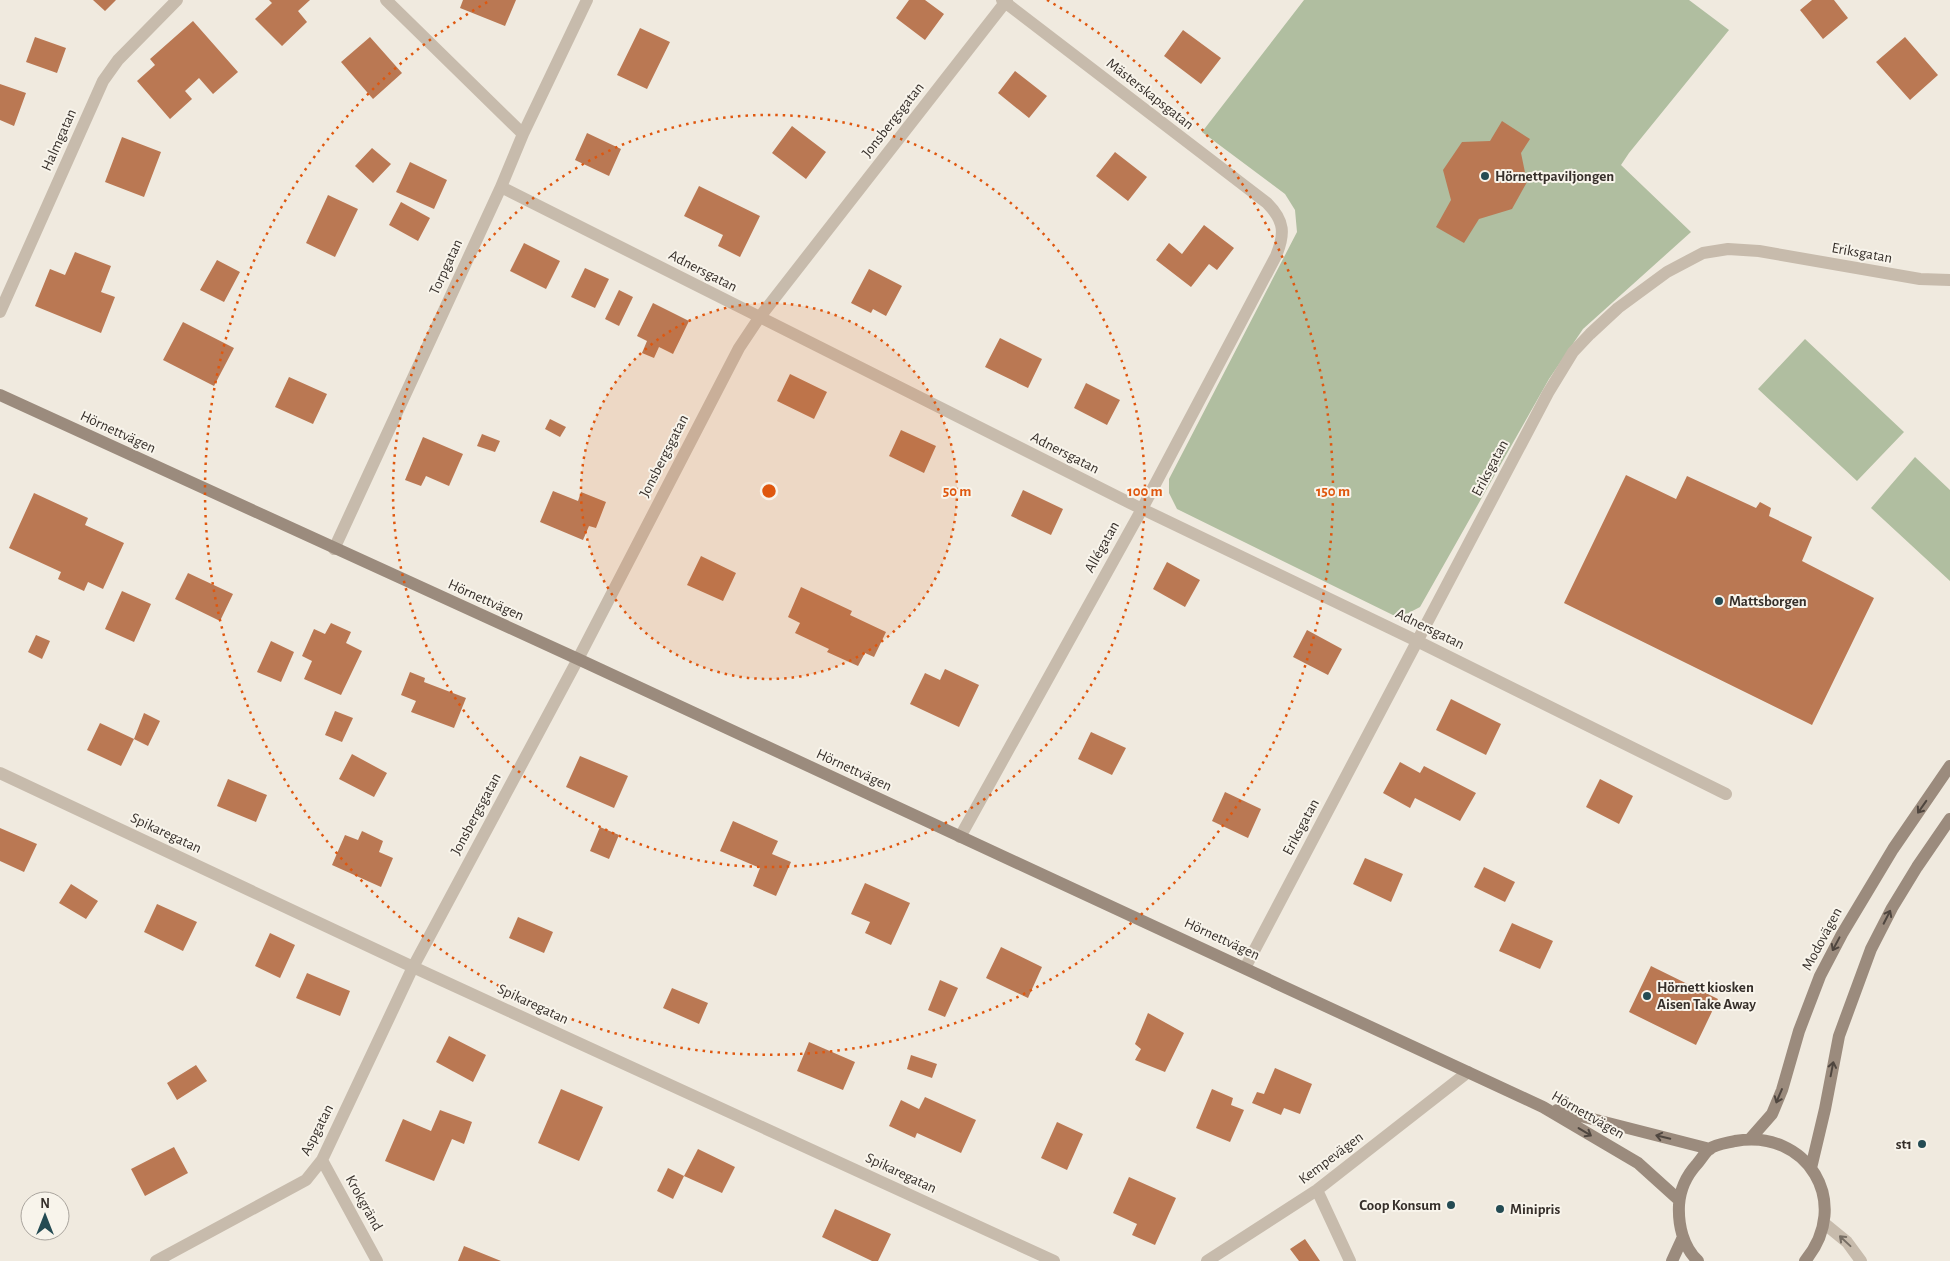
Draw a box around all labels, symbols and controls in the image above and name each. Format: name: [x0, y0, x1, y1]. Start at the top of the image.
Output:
street label: Mästerskapsgatan: [1104, 55, 1196, 133]
street label: Jonsbergsgatan: [859, 80, 927, 160]
street label: Halmgatan: [39, 107, 79, 173]
place label: Hörnettpaviljongen: [1495, 169, 1614, 184]
marker: Hörnettpaviljongen: [1479, 170, 1491, 182]
street label: Torpgatan: [427, 237, 465, 297]
street label: Eriksgatan: [1831, 240, 1893, 266]
street label: Adnersgatan: [666, 247, 740, 295]
street label: Hörnettvägen: [78, 408, 158, 456]
street label: Jonsbergsgatan: [637, 412, 691, 500]
street label: Adnersgatan: [1028, 429, 1102, 477]
street label: Eriksgatan: [1469, 437, 1511, 499]
centre of rings: [760, 482, 778, 500]
text: 50 m: [943, 484, 971, 499]
text: 100 m: [1127, 484, 1163, 499]
text: 150 m: [1316, 484, 1350, 499]
street label: Allégatan: [1082, 519, 1122, 575]
street label: Hörnettvägen: [446, 577, 526, 623]
place label: Mattsborgen: [1729, 594, 1807, 609]
marker: Mattsborgen: [1713, 595, 1725, 607]
street label: Adnersgatan: [1393, 606, 1467, 652]
street label: Hörnettvägen: [814, 746, 894, 794]
street label: Jonsbergsgatan: [448, 771, 504, 857]
street label: Eriksgatan: [1280, 796, 1322, 858]
one-way arrow: [1917, 799, 1927, 813]
street label: Spikaregatan: [128, 810, 204, 856]
street label: Modovägen: [1799, 905, 1845, 973]
one-way arrow: [1883, 910, 1892, 925]
street label: Hörnettvägen: [1182, 915, 1262, 963]
one-way arrow: [1831, 937, 1841, 952]
place label: Hörnett kiosken Aisen Take Away: [1657, 980, 1756, 1012]
street label: Spikaregatan: [495, 981, 571, 1027]
marker: Hörnett kiosken Aisen Take Away: [1641, 990, 1653, 1002]
one-way arrow: [1828, 1062, 1838, 1078]
street label: Hörnettvägen: [1549, 1088, 1627, 1142]
one-way arrow: [1774, 1088, 1784, 1103]
street label: Aspgatan: [298, 1102, 336, 1158]
one-way arrow: [1577, 1127, 1591, 1137]
street label: Kempevägen: [1296, 1129, 1366, 1187]
one-way arrow: [1655, 1132, 1671, 1141]
place label: st1: [1896, 1137, 1912, 1152]
marker: st1: [1916, 1138, 1928, 1150]
street label: Spikaregatan: [863, 1150, 939, 1196]
street label: Krokgränd: [343, 1173, 385, 1234]
north arrow: [20, 1191, 70, 1241]
text: N: [40, 1197, 50, 1211]
place label: Coop Konsum: [1359, 1198, 1441, 1213]
marker: Coop Konsum: [1445, 1199, 1457, 1211]
place label: Minipris: [1510, 1202, 1560, 1217]
marker: Minipris: [1494, 1203, 1506, 1215]
one-way arrow: [1838, 1235, 1851, 1247]

